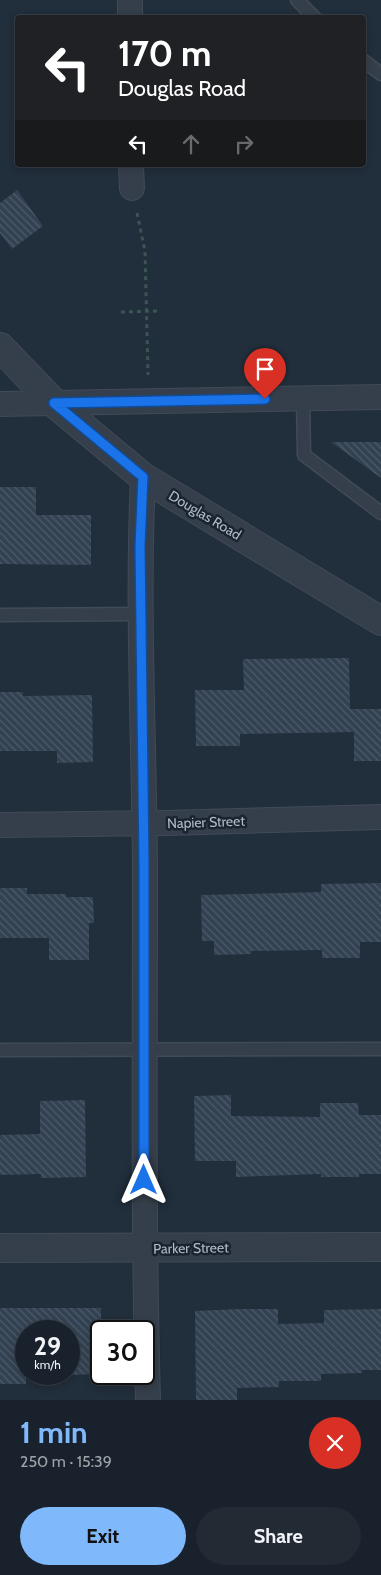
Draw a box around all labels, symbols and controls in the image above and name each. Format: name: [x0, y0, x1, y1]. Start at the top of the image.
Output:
text: 170 m: [118, 32, 211, 75]
icon: left: [35, 35, 100, 100]
text: Douglas Road: [118, 75, 246, 102]
icon: left: [124, 130, 152, 158]
icon: ahead: [177, 130, 205, 158]
icon: right: [230, 130, 258, 158]
pin: [244, 348, 286, 399]
icon: arrive: [251, 355, 279, 383]
street label: Douglas Road: [165, 486, 245, 544]
street label: Napier Street: [167, 812, 246, 832]
position arrow: [117, 1153, 169, 1205]
street label: Parker Street: [153, 1238, 229, 1258]
speed limit sign: 30: [90, 1320, 155, 1385]
text: 29: [34, 1331, 61, 1361]
text: km/h: [34, 1357, 61, 1372]
text: 1 min: [20, 1414, 88, 1451]
button: close: [309, 1417, 361, 1469]
text: 250 m · 15:39: [20, 1452, 112, 1471]
button: Exit: [20, 1507, 186, 1565]
button: Share: [196, 1507, 361, 1565]

